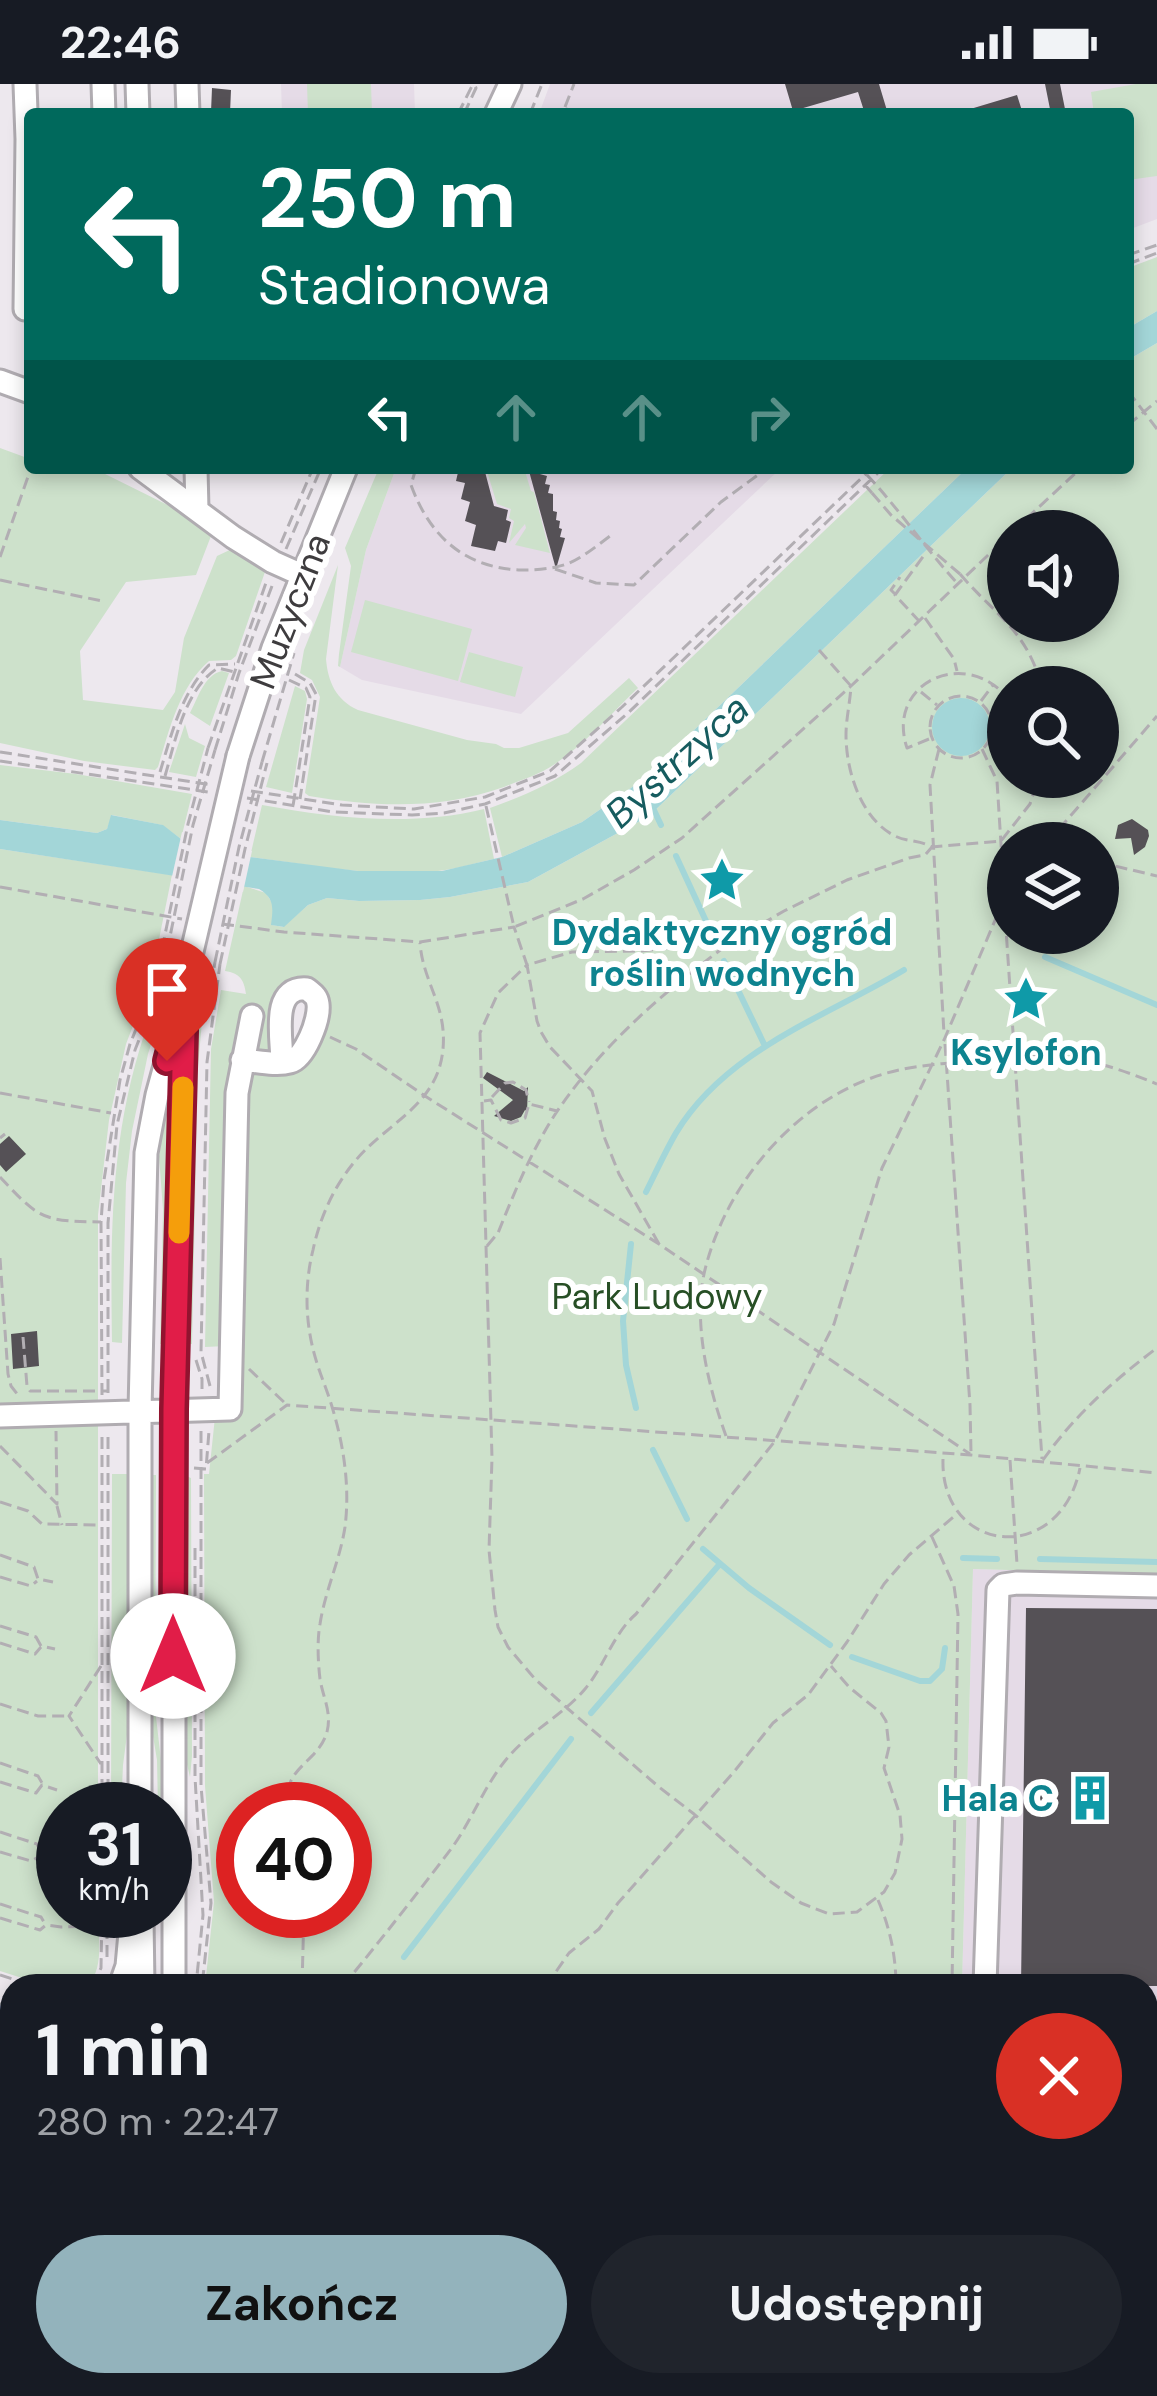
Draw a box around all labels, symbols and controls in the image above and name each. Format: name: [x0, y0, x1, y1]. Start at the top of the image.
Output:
text: 22:46: [60, 13, 181, 72]
text: 250 m: [258, 144, 517, 253]
icon: left: [60, 156, 216, 312]
text: Stadionowa: [258, 250, 550, 321]
icon: left: [357, 384, 423, 450]
icon: ahead: [483, 384, 549, 450]
icon: ahead: [609, 384, 675, 450]
icon: right: [735, 384, 801, 450]
map controls: [987, 510, 1119, 954]
button: sound: [987, 510, 1119, 642]
street label: Muzyczna: [239, 526, 341, 696]
button: search: [987, 666, 1119, 798]
water label: Bystrzyca: [594, 683, 760, 839]
button: layers: [987, 822, 1119, 954]
place icon: Dydaktyczny ogród roślin wodnych: [697, 855, 747, 905]
place label: Dydaktyczny ogród roślin wodnych: [552, 909, 892, 997]
pin: [116, 938, 218, 1061]
icon: arrive: [134, 956, 200, 1022]
place icon: Ksylofon: [1001, 974, 1051, 1024]
place label: Ksylofon: [950, 1029, 1102, 1076]
park label: Park Ludowy: [552, 1273, 763, 1320]
position arrow: [110, 1593, 236, 1719]
building icon: Hala C: [1065, 1773, 1115, 1823]
place label: Hala C: [941, 1775, 1054, 1822]
speed limit sign: 40: [216, 1782, 372, 1938]
text: 31: [85, 1805, 143, 1884]
text: km/h: [79, 1870, 149, 1909]
text: 1 min: [36, 2004, 211, 2097]
button: close: [996, 2013, 1122, 2139]
text: 280 m · 22:47: [36, 2096, 279, 2147]
button: Zakończ: [36, 2235, 567, 2373]
button: Udostępnij: [591, 2235, 1122, 2373]

